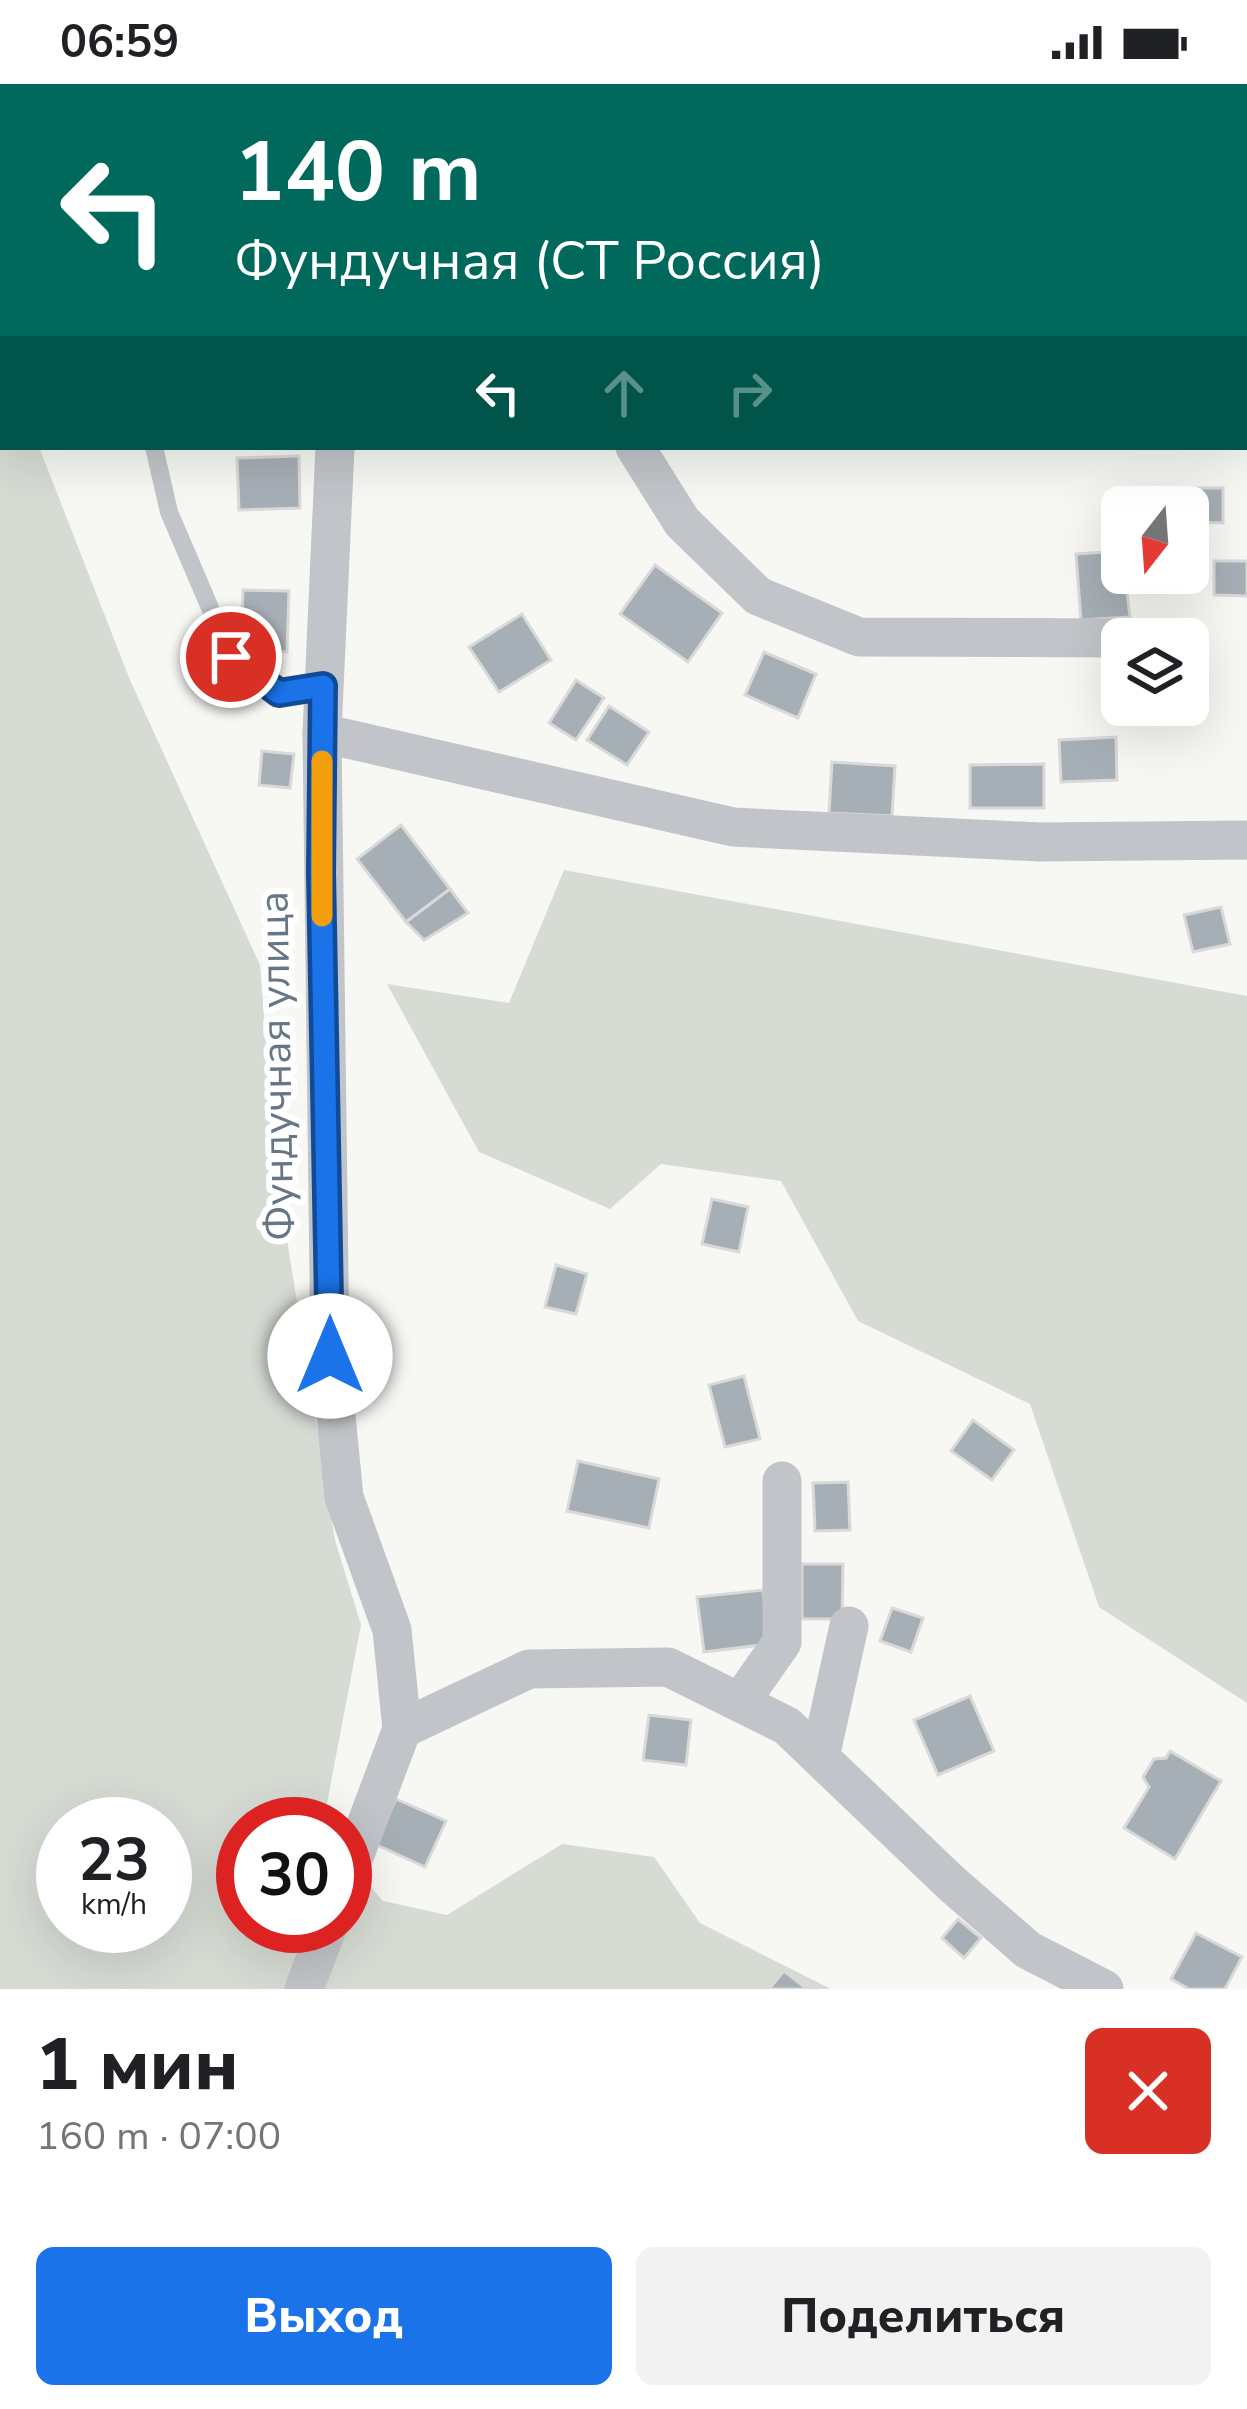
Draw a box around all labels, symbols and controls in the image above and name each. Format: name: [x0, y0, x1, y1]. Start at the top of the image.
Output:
text: 06:59: [60, 12, 179, 73]
text: 140 m: [234, 115, 482, 230]
icon: left: [36, 132, 192, 288]
text: Фундучная (СТ Россия): [234, 224, 825, 298]
icon: left: [465, 360, 531, 426]
icon: ahead: [591, 360, 657, 426]
icon: right: [717, 360, 783, 426]
north arrow: [1101, 486, 1209, 594]
map controls: [1101, 486, 1209, 726]
pin: [180, 606, 282, 708]
button: layers: [1101, 618, 1209, 726]
icon: arrive: [198, 624, 264, 690]
street label: Фундучная улица: [245, 890, 309, 1242]
position arrow: [267, 1293, 393, 1419]
speed limit sign: 30: [216, 1797, 372, 1953]
text: 23: [78, 1819, 150, 1901]
text: km/h: [81, 1884, 147, 1925]
text: 1 мин: [36, 2016, 239, 2114]
button: close: [1085, 2028, 1211, 2154]
text: 160 m · 07:00: [36, 2110, 281, 2163]
button: Выход: [36, 2247, 612, 2385]
button: Поделиться: [636, 2247, 1211, 2385]

